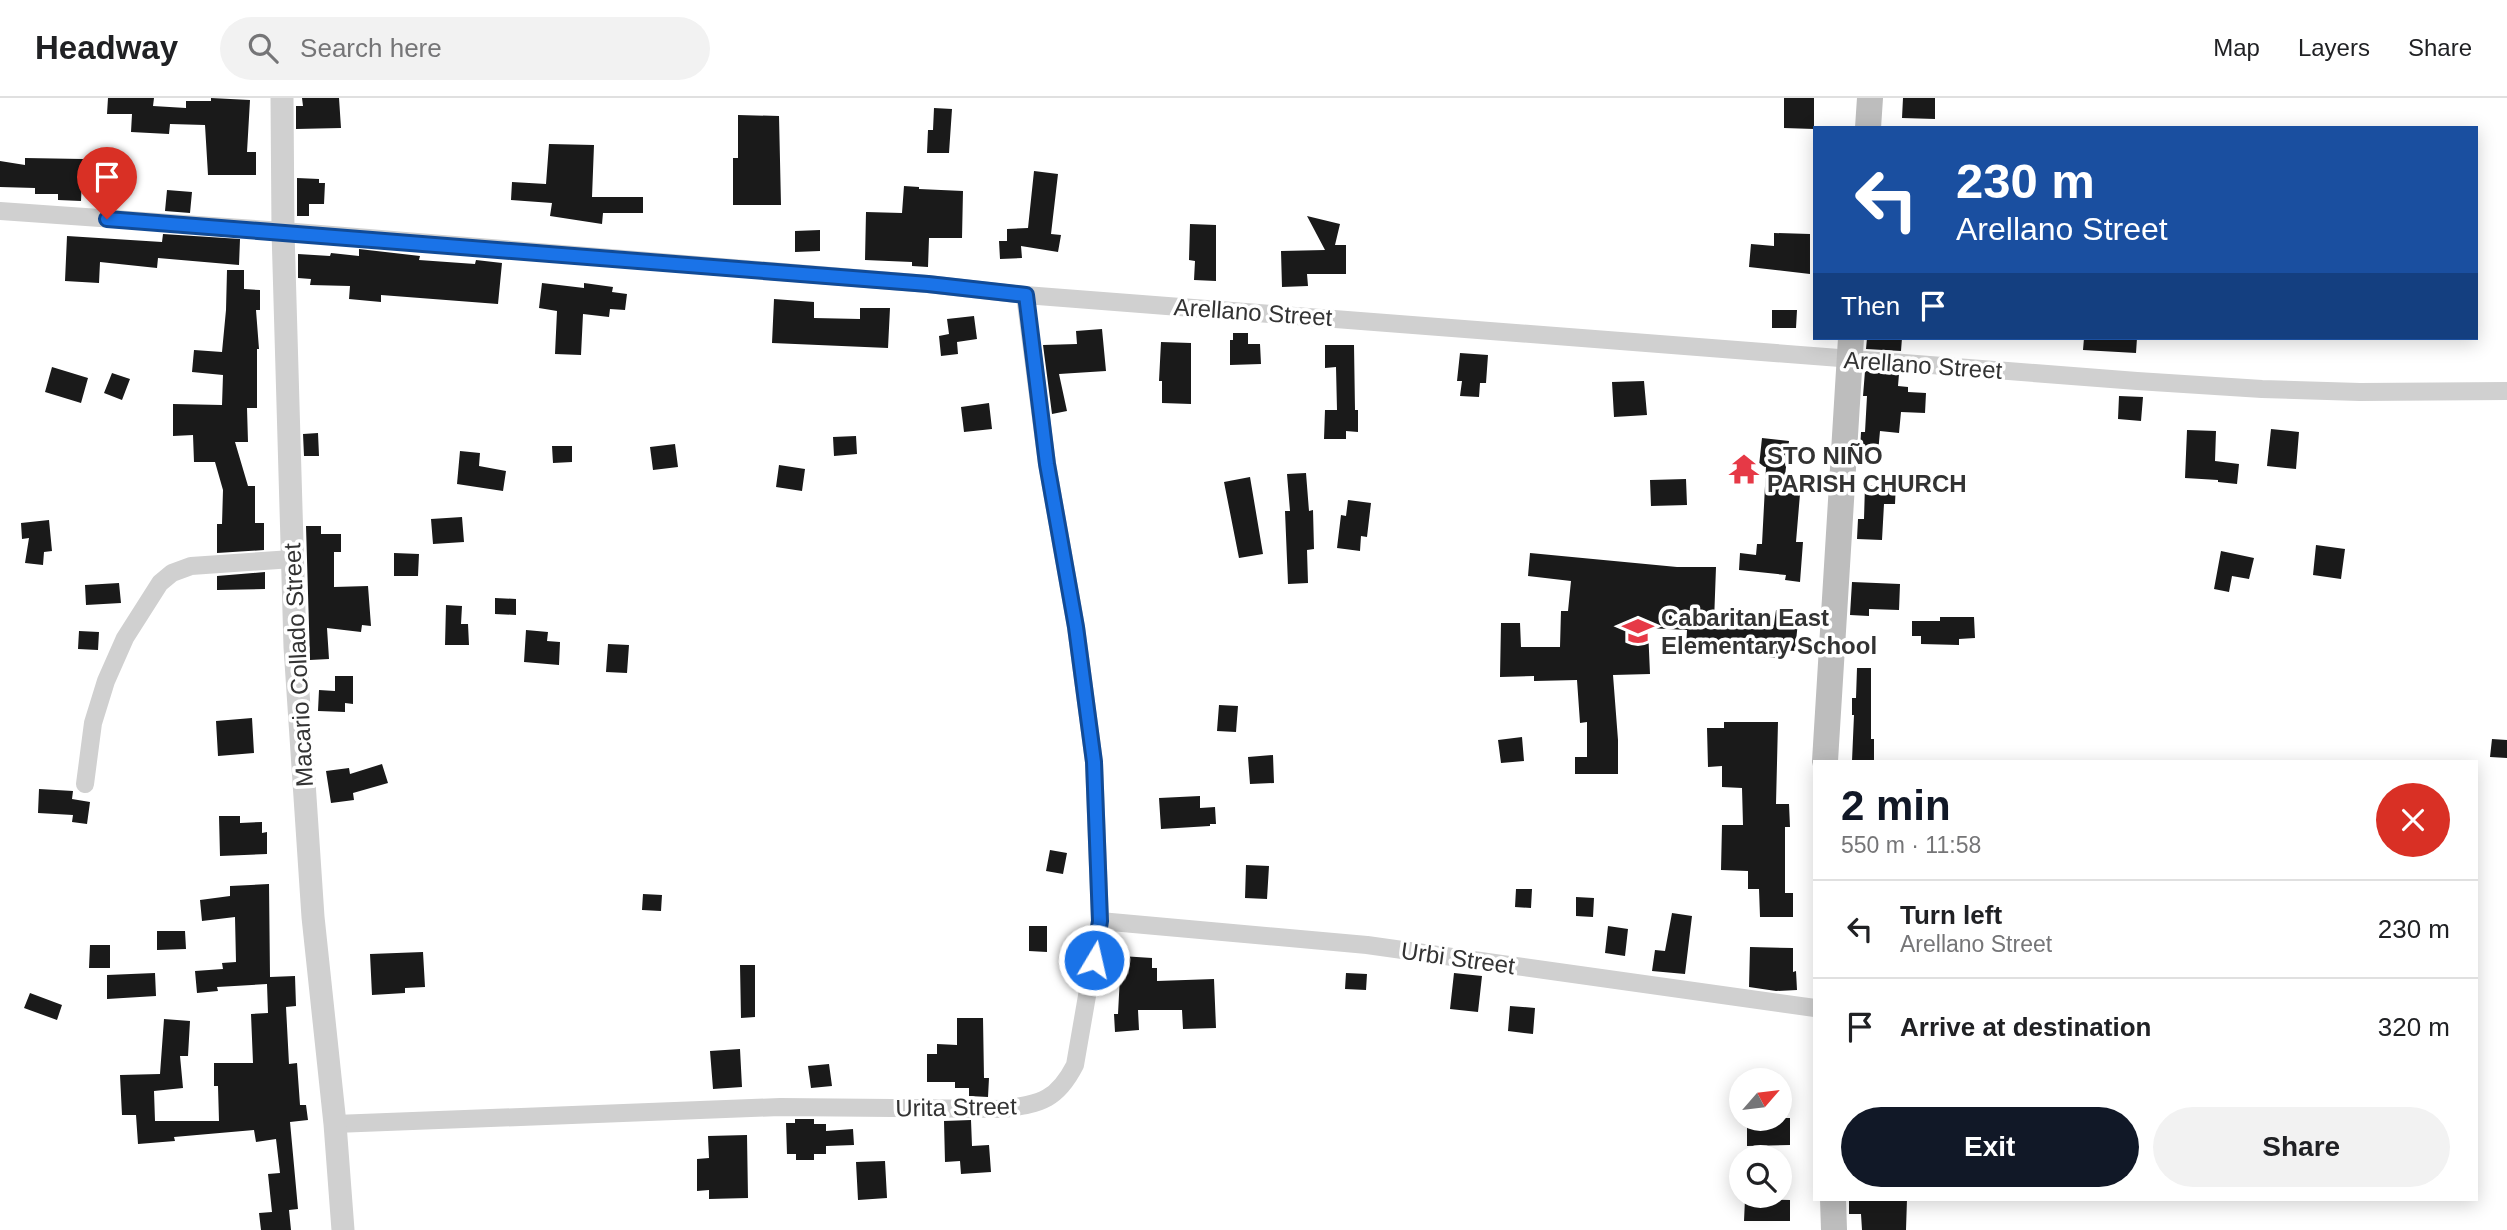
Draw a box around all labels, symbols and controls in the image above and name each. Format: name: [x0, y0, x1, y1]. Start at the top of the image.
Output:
search box: [220, 17, 710, 80]
text: Headway: [35, 29, 178, 66]
icon: search: [244, 29, 282, 67]
text: Search here: [300, 33, 442, 63]
text: Map: [2213, 34, 2260, 61]
text: Layers: [2298, 34, 2370, 61]
text: Share: [2408, 34, 2472, 61]
pin: [77, 147, 137, 219]
icon: left: [1841, 154, 1932, 245]
text: 230 m: [1956, 154, 2095, 208]
icon: arrive: [88, 158, 126, 196]
text: Arellano Street: [1956, 211, 2168, 247]
icon: arrive: [1914, 287, 1952, 325]
text: Then: [1841, 291, 1900, 321]
street label: Arellano Street: [1173, 293, 1333, 331]
street label: Arellano Street: [1843, 346, 2003, 384]
place label: STO NIÑO PARISH CHURCH: [1767, 442, 1967, 497]
temple icon: STO NIÑO PARISH CHURCH: [1727, 452, 1761, 486]
street label: Macario Collado Street: [278, 542, 318, 788]
place label: Cabaritan East Elementary School: [1661, 604, 1877, 659]
school or university icon: Cabaritan East Elementary School: [1621, 614, 1655, 648]
text: 2 min: [1841, 782, 1951, 829]
button: close: [2376, 783, 2450, 857]
text: 550 m · 11:58: [1841, 832, 1981, 858]
text: Turn left: [1900, 900, 2002, 930]
icon: left: [1841, 910, 1879, 948]
text: 230 m: [2378, 914, 2450, 944]
position arrow: [1057, 923, 1131, 997]
text: Arellano Street: [1900, 931, 2052, 957]
street label: Urbi Street: [1399, 937, 1517, 979]
icon: arrive: [1841, 1008, 1879, 1046]
text: Arrive at destination: [1900, 1012, 2151, 1042]
text: 320 m: [2378, 1012, 2450, 1042]
north arrow: [1729, 1068, 1792, 1130]
map controls: [1729, 1068, 1792, 1208]
street label: Urita Street: [895, 1092, 1017, 1122]
button: Exit: [1841, 1107, 2139, 1187]
button: Share: [2153, 1107, 2450, 1187]
button: search: [1729, 1145, 1792, 1208]

